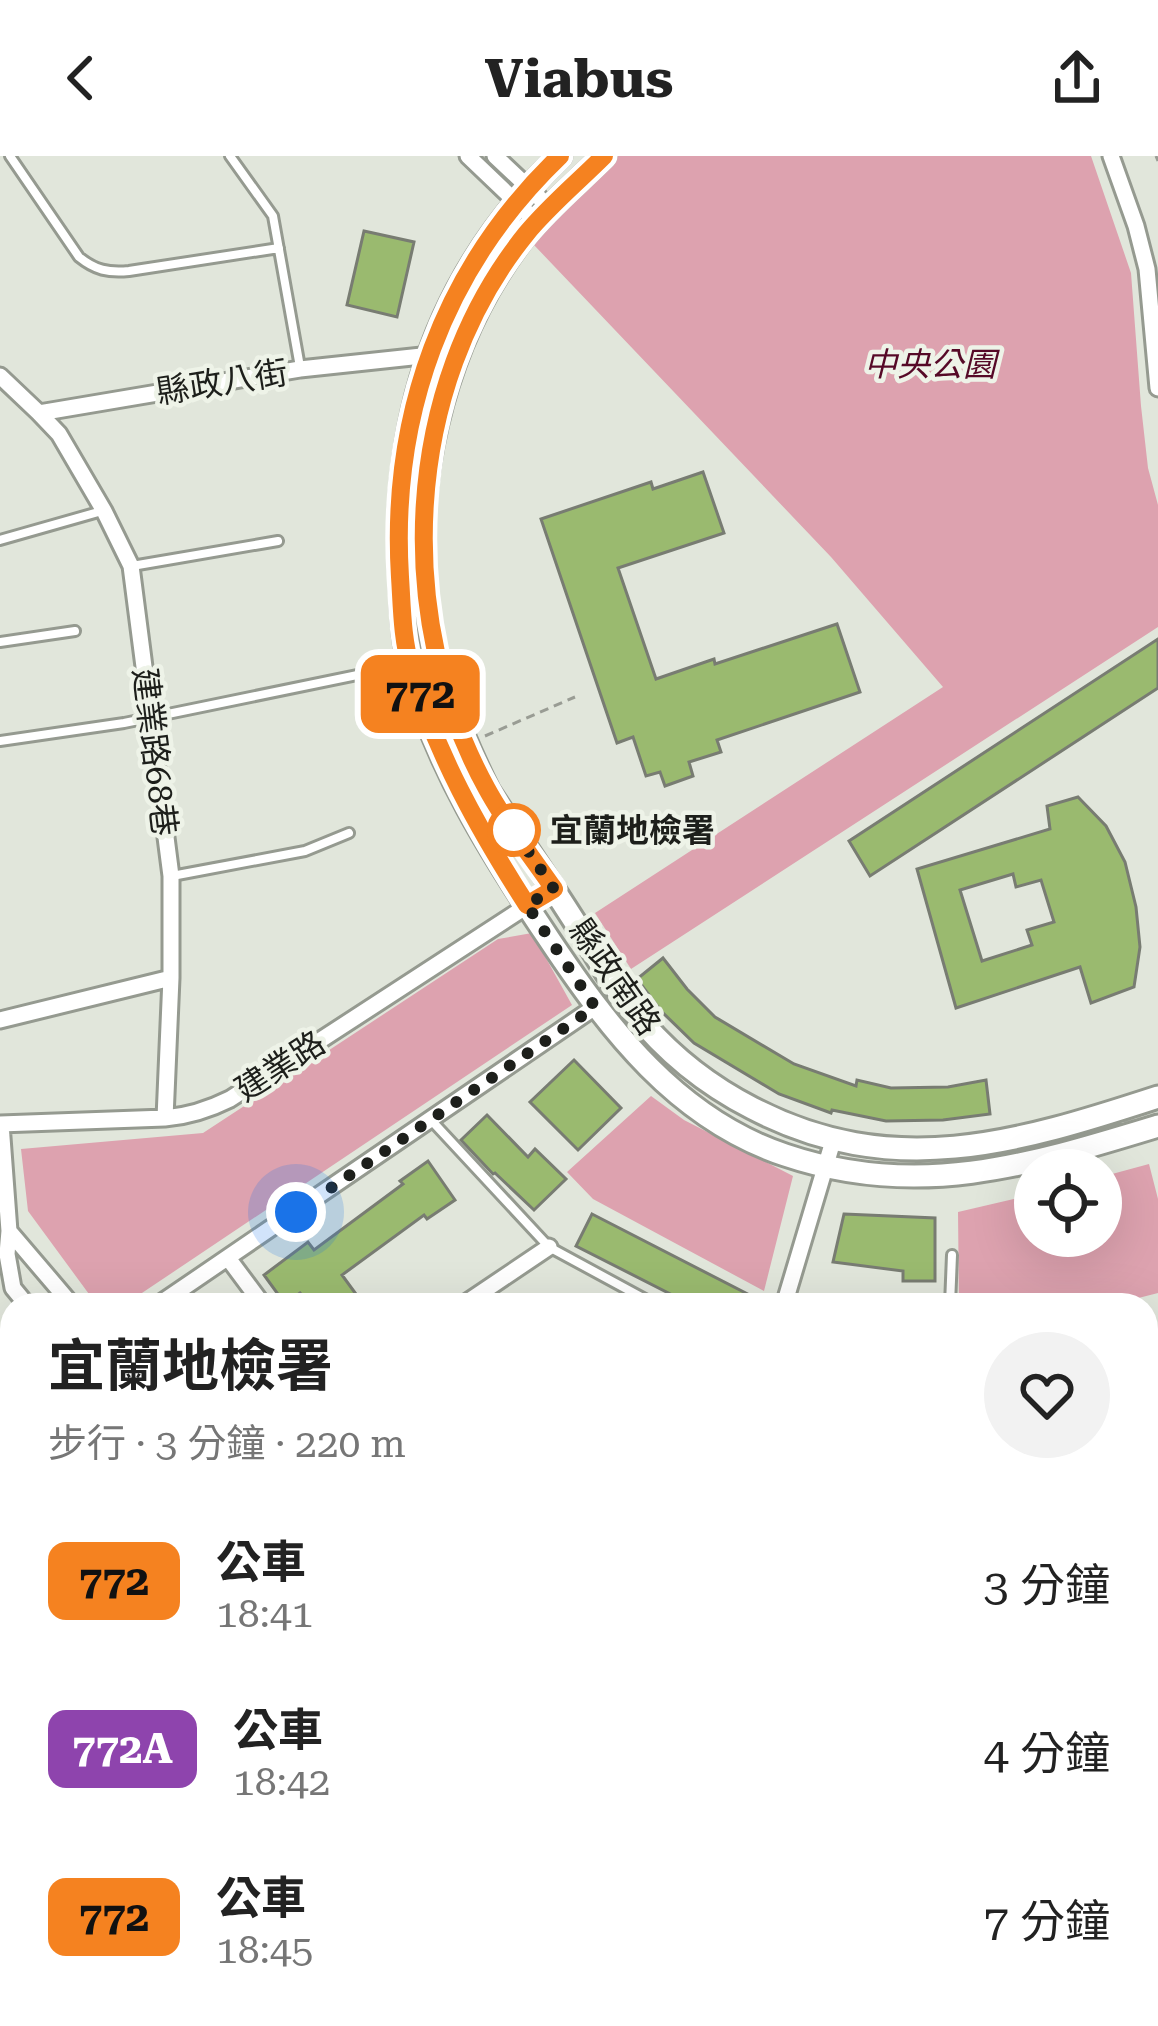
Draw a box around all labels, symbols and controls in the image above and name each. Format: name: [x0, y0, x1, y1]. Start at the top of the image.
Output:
icon: back: [48, 45, 114, 111]
icon: share: [1044, 45, 1110, 111]
text: Viabus: [485, 47, 673, 110]
park label: 中央公園: [864, 345, 1000, 384]
street label: 縣政八街: [154, 352, 290, 412]
line badge: 772: [351, 655, 489, 733]
street label: 建業路68巷: [125, 666, 185, 838]
text: 772: [385, 669, 455, 718]
marker: 宜蘭地檢署: [489, 805, 539, 855]
place label: 宜蘭地檢署: [550, 811, 715, 850]
street label: 縣政南路: [561, 912, 669, 1042]
street label: 建業路: [228, 1023, 332, 1109]
map controls: [1014, 1149, 1122, 1257]
button: locate: [1014, 1149, 1122, 1257]
your location: [266, 1182, 326, 1242]
button: heart: [984, 1332, 1110, 1458]
text: 宜蘭地檢署: [48, 1333, 333, 1400]
text: 步行 · 3 分鐘 · 220 m: [48, 1421, 406, 1467]
text: 公車: [216, 1536, 306, 1589]
text: 772: [79, 1556, 149, 1605]
text: 3 分鐘: [983, 1559, 1110, 1612]
text: 18:41: [216, 1591, 313, 1637]
text: 公車: [233, 1704, 323, 1757]
text: 772A: [72, 1724, 173, 1773]
text: 4 分鐘: [983, 1727, 1110, 1780]
text: 18:42: [233, 1759, 330, 1805]
text: 公車: [216, 1872, 306, 1925]
text: 772: [79, 1892, 149, 1941]
text: 7 分鐘: [983, 1895, 1110, 1948]
text: 18:45: [216, 1927, 313, 1973]

